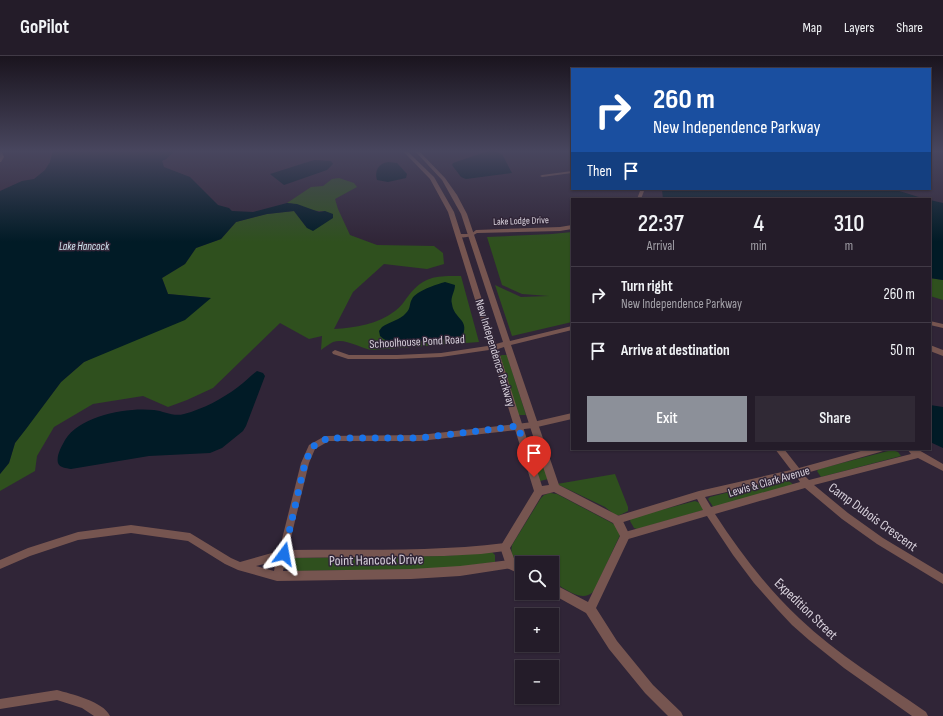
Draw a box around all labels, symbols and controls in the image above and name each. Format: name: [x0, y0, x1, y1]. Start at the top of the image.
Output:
text: GoPilot: [20, 16, 69, 39]
text: Map: [802, 19, 822, 36]
text: Layers: [844, 19, 874, 36]
text: Share: [896, 19, 923, 36]
text: 260 m: [653, 83, 715, 116]
icon: right: [587, 84, 639, 136]
text: New Independence Parkway: [653, 117, 820, 138]
icon: arrive: [620, 160, 642, 182]
text: Then: [587, 162, 612, 181]
text: 22:37: [638, 209, 684, 238]
text: 4: [753, 209, 764, 238]
text: 310: [834, 209, 864, 238]
street label: Lake Lodge Drive: [493, 214, 549, 228]
text: Arrival: [647, 238, 675, 254]
text: min: [751, 238, 767, 254]
text: m: [845, 238, 853, 254]
water label: Lake Hancock: [59, 240, 110, 253]
text: Turn right: [621, 277, 673, 296]
icon: right: [587, 284, 609, 306]
text: 260 m: [884, 285, 915, 304]
text: New Independence Parkway: [621, 296, 742, 312]
street label: New Independence Parkway: [472, 297, 519, 409]
street label: Schoolhouse Pond Road: [369, 332, 465, 352]
icon: arrive: [587, 340, 609, 362]
text: Arrive at destination: [621, 341, 730, 360]
text: 50 m: [890, 341, 915, 360]
button: Exit: [587, 396, 747, 442]
button: Share: [755, 396, 915, 442]
pin: [517, 436, 551, 477]
icon: arrive: [523, 442, 545, 464]
street label: Lewis & Clark Avenue: [726, 463, 812, 501]
street label: Camp Dubois Crescent: [825, 479, 921, 555]
position arrow: [263, 533, 305, 575]
street label: Point Hancock Drive: [329, 551, 423, 569]
map controls: [515, 556, 559, 704]
button: search: [515, 556, 559, 600]
street label: Expedition Street: [771, 575, 841, 643]
button: +: [515, 608, 559, 652]
button: −: [515, 660, 559, 704]

